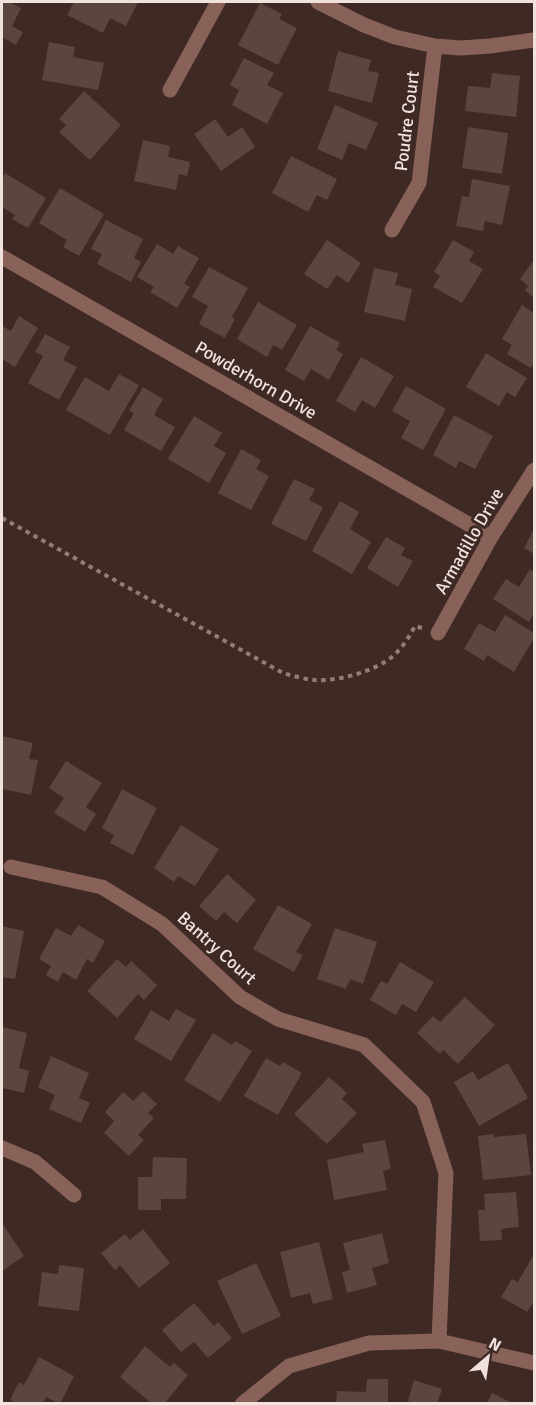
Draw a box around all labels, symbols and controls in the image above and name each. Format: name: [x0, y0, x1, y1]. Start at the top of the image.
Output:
street label: Poudre Court: [390, 70, 424, 172]
street label: Powderhorn Drive: [191, 336, 321, 424]
street label: Armadillo Drive: [430, 484, 508, 598]
street label: Bantry Court: [173, 907, 261, 989]
north arrow: [458, 1327, 518, 1387]
text: N: [485, 1333, 505, 1356]

